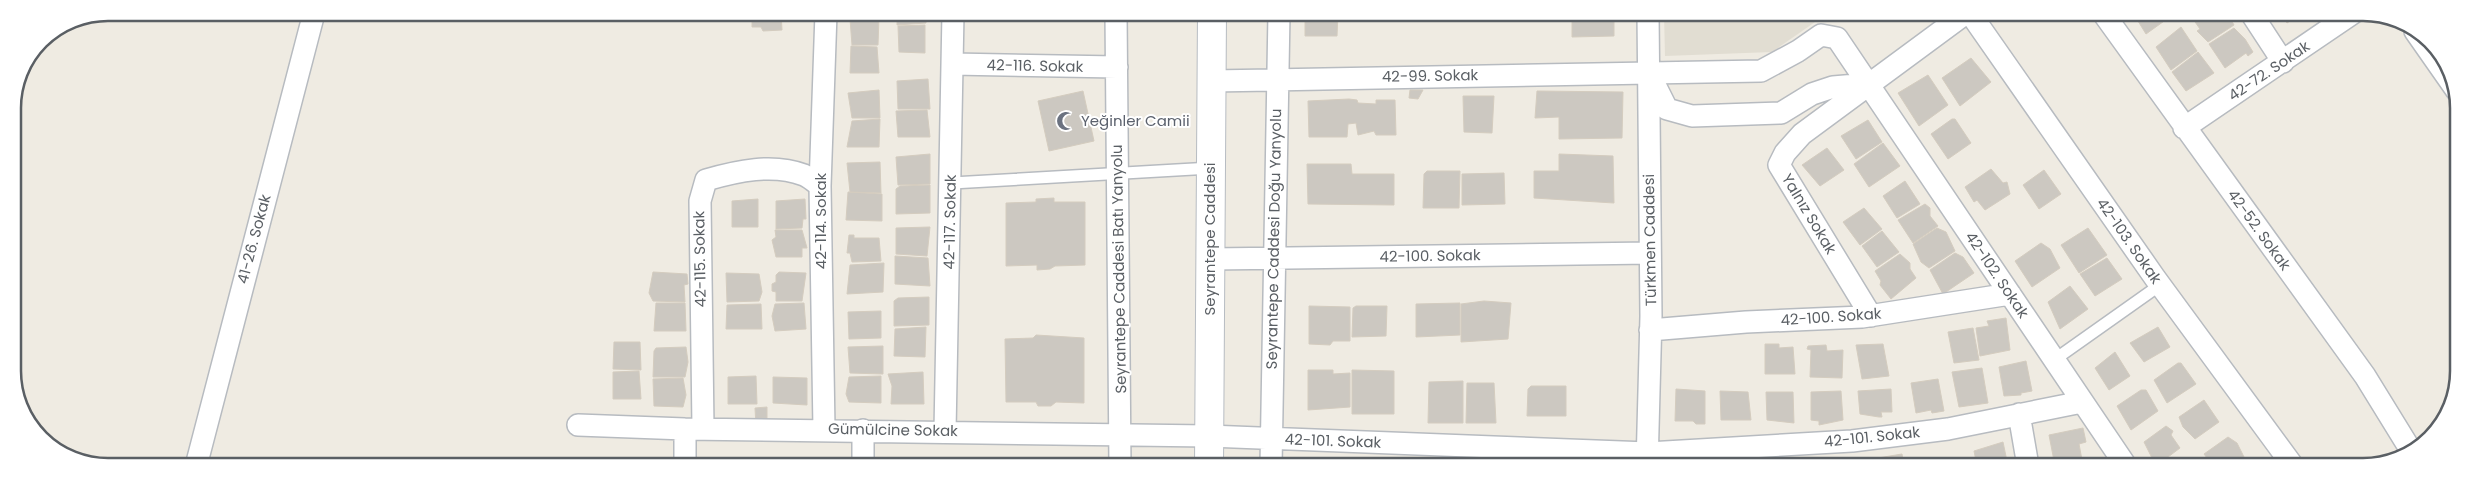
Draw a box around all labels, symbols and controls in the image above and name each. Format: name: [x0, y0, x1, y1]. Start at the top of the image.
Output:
street label: 42-72. Sokak: [2224, 35, 2314, 106]
street label: 42-116. Sokak: [987, 54, 1084, 77]
street label: 42-99. Sokak: [1382, 64, 1479, 87]
street label: Seyrantepe Caddesi Doğu Yanyolu: [1261, 108, 1286, 370]
mosque icon: Yeğinler Camii: [1055, 110, 1077, 132]
place label: Yeğinler Camii: [1081, 110, 1190, 131]
street label: Seyrantepe Caddesi Batı Yanyolu: [1106, 144, 1131, 394]
street label: Seyrantepe Caddesi: [1199, 163, 1220, 315]
street label: Yalnız Sokak: [1777, 169, 1842, 258]
street label: 42-114. Sokak: [810, 172, 831, 269]
street label: 42-117. Sokak: [938, 174, 961, 270]
street label: Türkmen Caddesi: [1638, 174, 1661, 306]
street label: 42-52. Sokak: [2223, 185, 2296, 275]
street label: 41-26. Sokak: [231, 192, 276, 286]
street label: 42-103. Sokak: [2092, 194, 2167, 288]
street label: 42-115. Sokak: [688, 210, 711, 307]
street label: 42-102. Sokak: [1961, 227, 2034, 322]
street label: 42-100. Sokak: [1379, 244, 1481, 267]
street label: 42-100. Sokak: [1780, 302, 1882, 331]
street label: Gümülcine Sokak: [828, 418, 958, 441]
street label: 42-101. Sokak: [1823, 421, 1921, 452]
street label: 42-101. Sokak: [1284, 428, 1382, 453]

